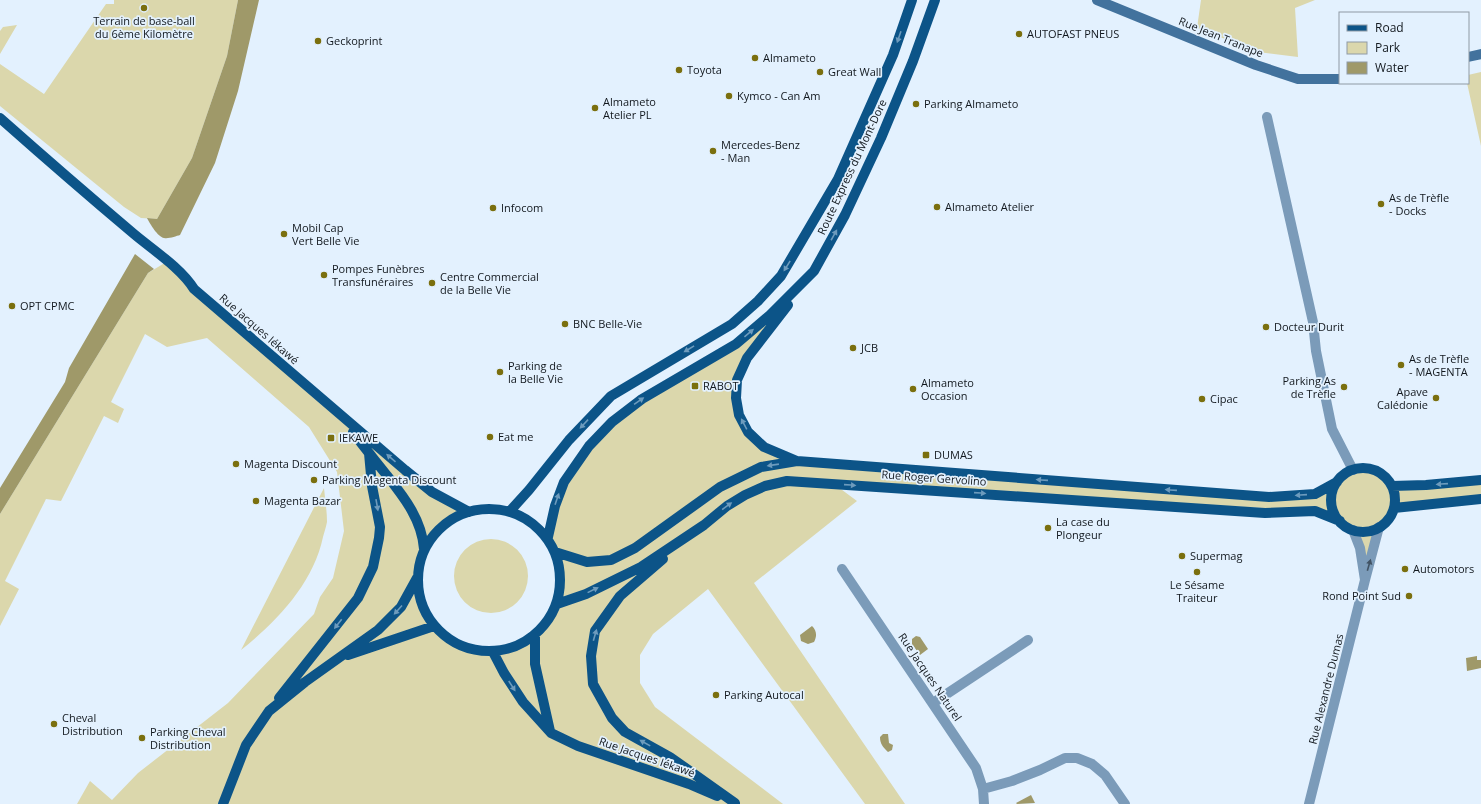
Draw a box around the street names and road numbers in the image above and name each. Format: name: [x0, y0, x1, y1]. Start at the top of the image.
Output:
street label: Rue Jean Tranape: [1177, 13, 1266, 60]
street label: Route Express du Mont-Dore: [813, 97, 890, 237]
street label: Rue Jacques Iékawé: [216, 290, 302, 367]
street label: Rue Roger Gervolino: [881, 466, 987, 489]
street label: Rue Jacques Naturel: [895, 630, 965, 724]
street label: Rue Alexandre Dumas: [1304, 632, 1347, 746]
street label: Rue Jacques Iékawé: [597, 733, 697, 780]

